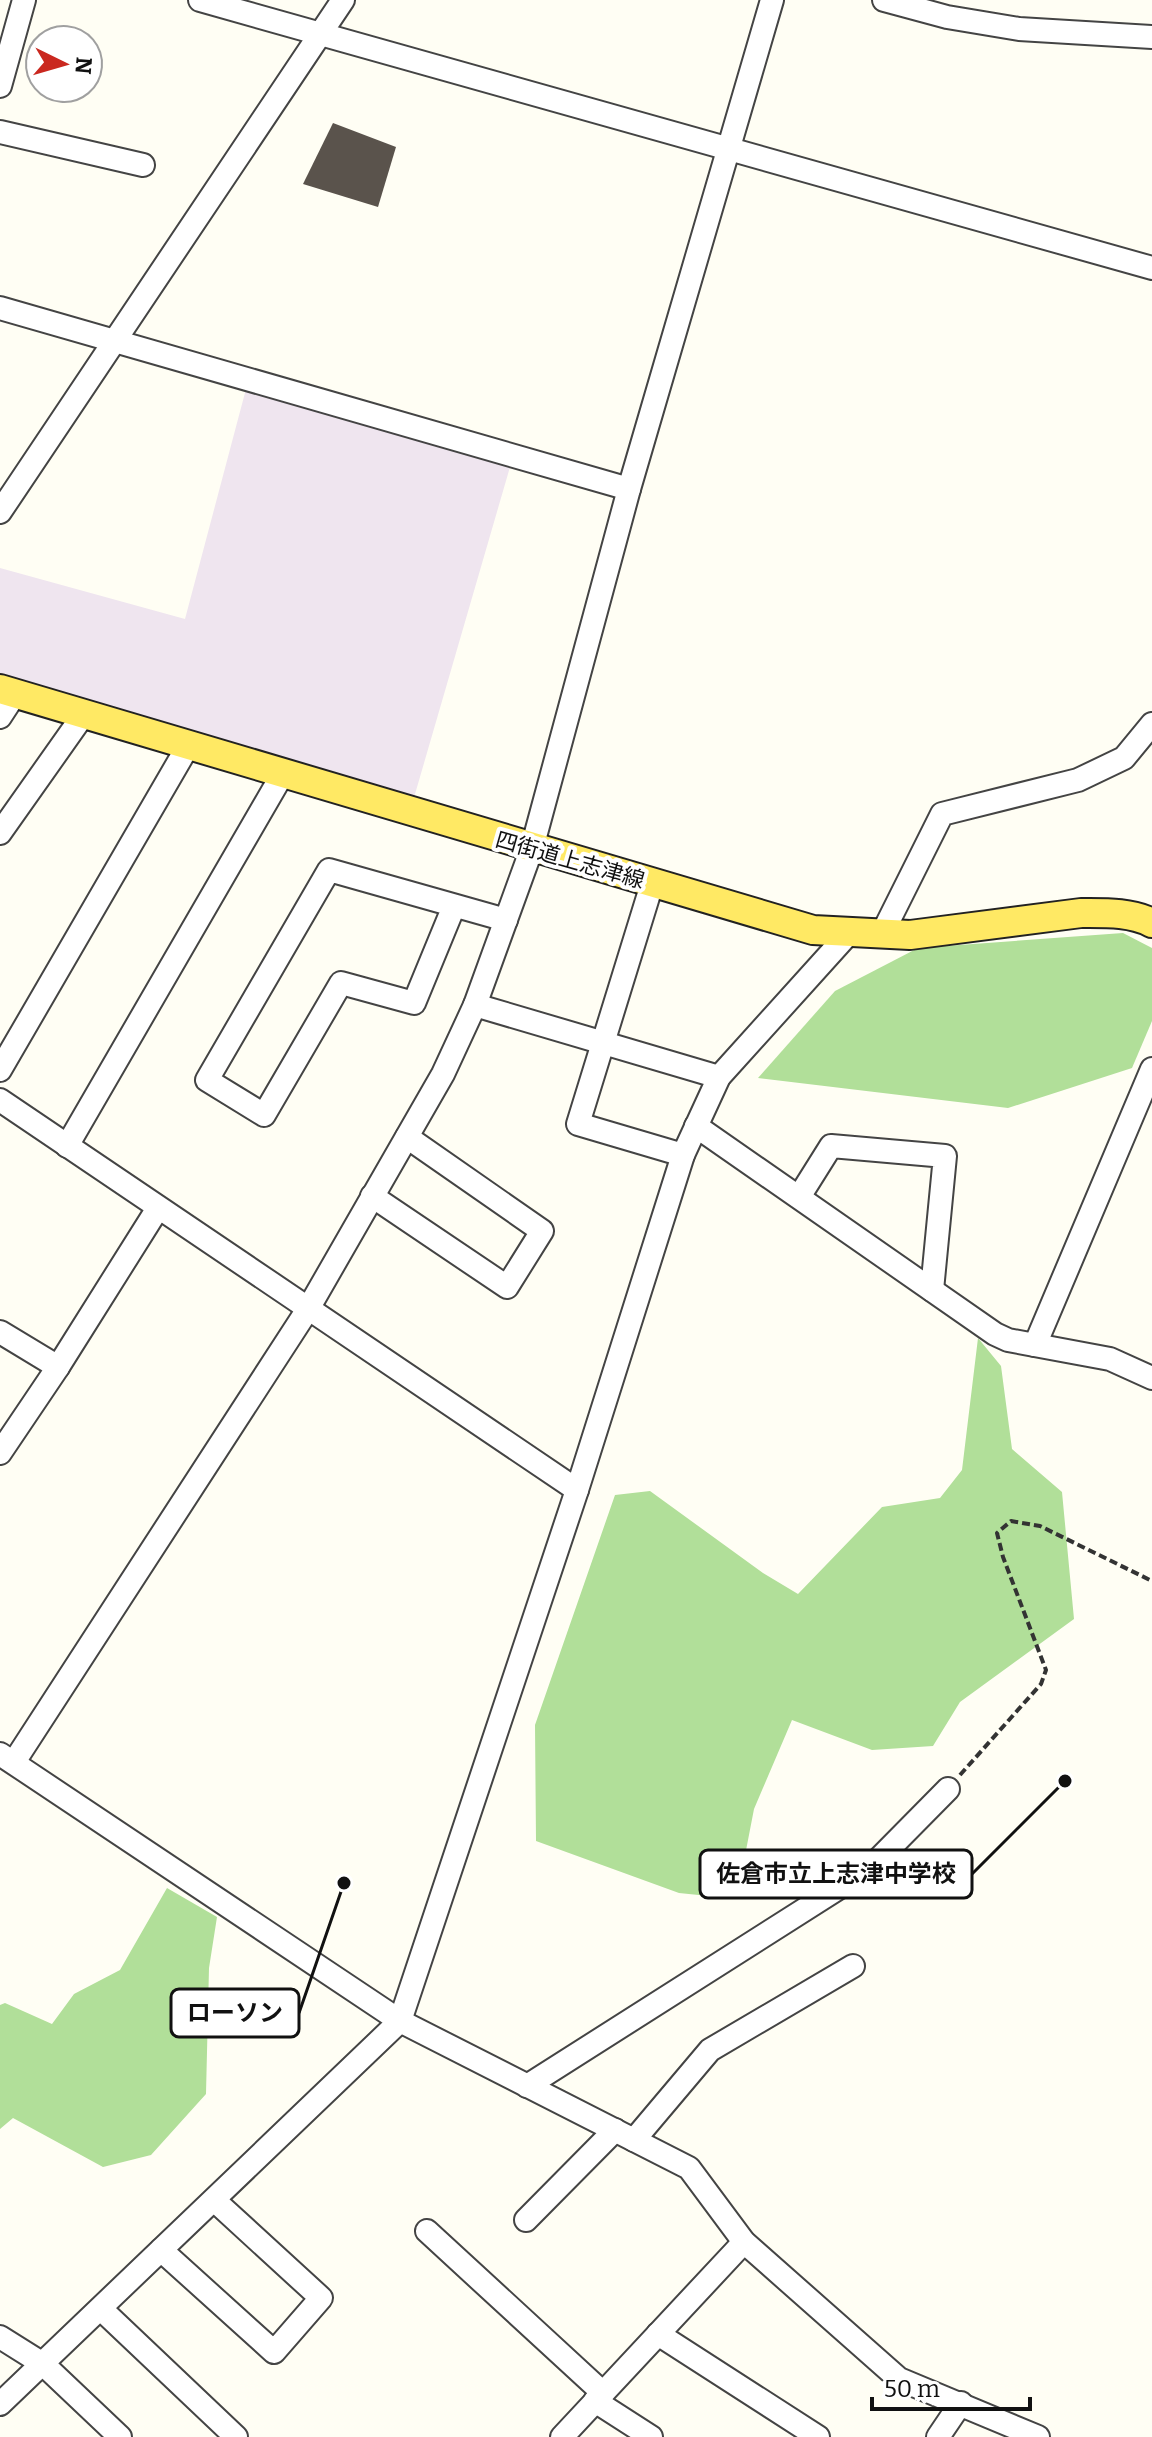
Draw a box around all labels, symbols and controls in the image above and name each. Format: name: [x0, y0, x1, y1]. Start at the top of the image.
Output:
north arrow: [24, 24, 104, 104]
text: N: [69, 56, 98, 75]
street label: 四街道上志津線: [492, 826, 648, 894]
callout: 佐倉市立上志津中学校: [700, 1850, 972, 1898]
text: 佐倉市立上志津中学校: [716, 1860, 956, 1888]
callout: ローソン: [171, 1989, 299, 2037]
text: ローソン: [187, 1999, 283, 2027]
scale bar: [872, 2361, 1030, 2411]
text: 50 m: [884, 2375, 940, 2403]

